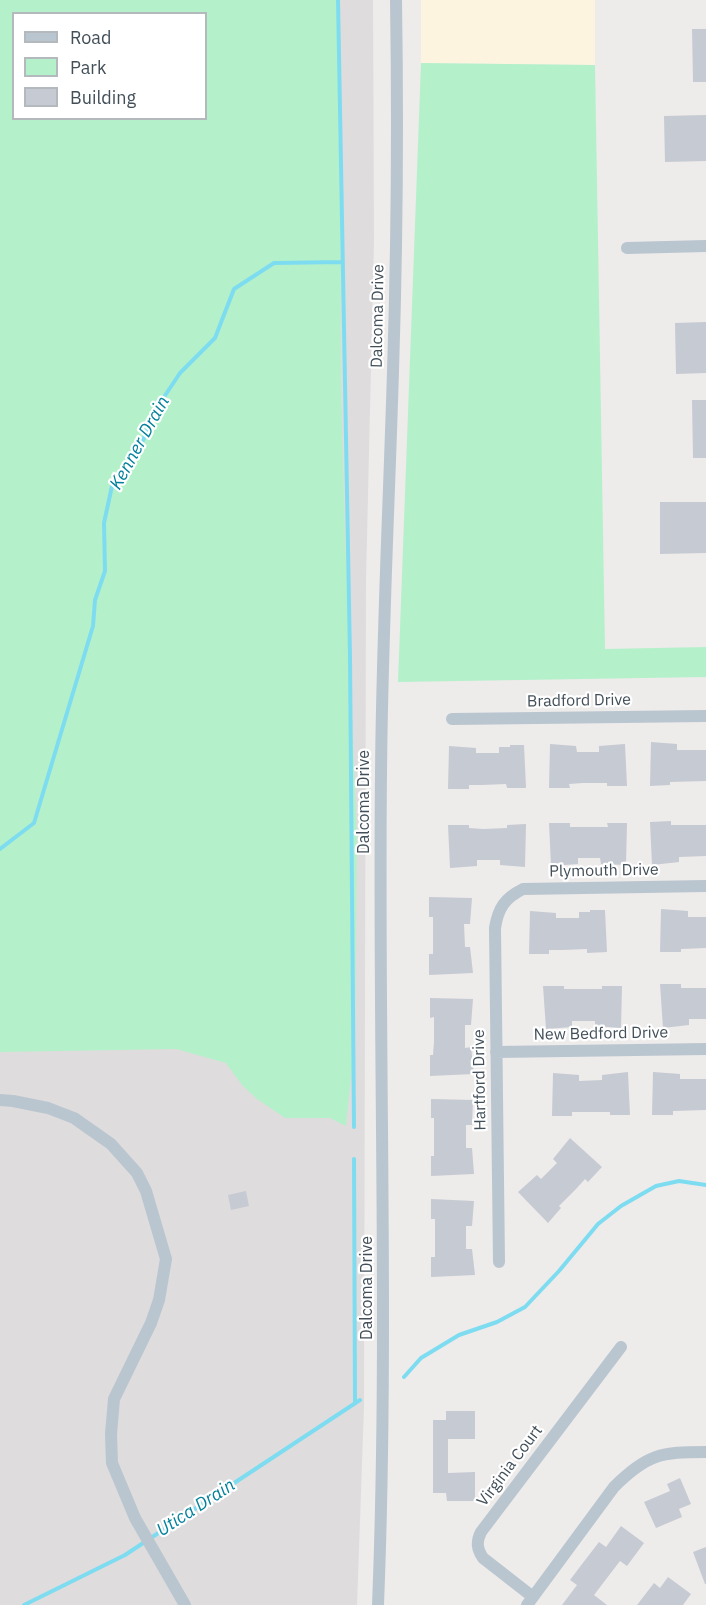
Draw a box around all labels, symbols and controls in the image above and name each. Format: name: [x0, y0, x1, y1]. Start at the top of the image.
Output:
legend: [12, 12, 207, 120]
text: Road: [70, 26, 111, 49]
text: Park: [70, 56, 106, 79]
text: Building: [70, 86, 136, 109]
street label: Dalcoma Drive: [367, 264, 389, 368]
water label: Kenner Drain: [105, 393, 175, 493]
street label: Bradford Drive: [527, 690, 631, 712]
street label: Dalcoma Drive: [354, 750, 374, 854]
street label: Plymouth Drive: [549, 860, 659, 882]
street label: New Bedford Drive: [534, 1023, 668, 1045]
street label: Hartford Drive: [470, 1029, 490, 1131]
street label: Dalcoma Drive: [357, 1236, 377, 1340]
street label: Virginia Court: [473, 1422, 547, 1510]
water label: Utica Drain: [153, 1475, 239, 1541]

